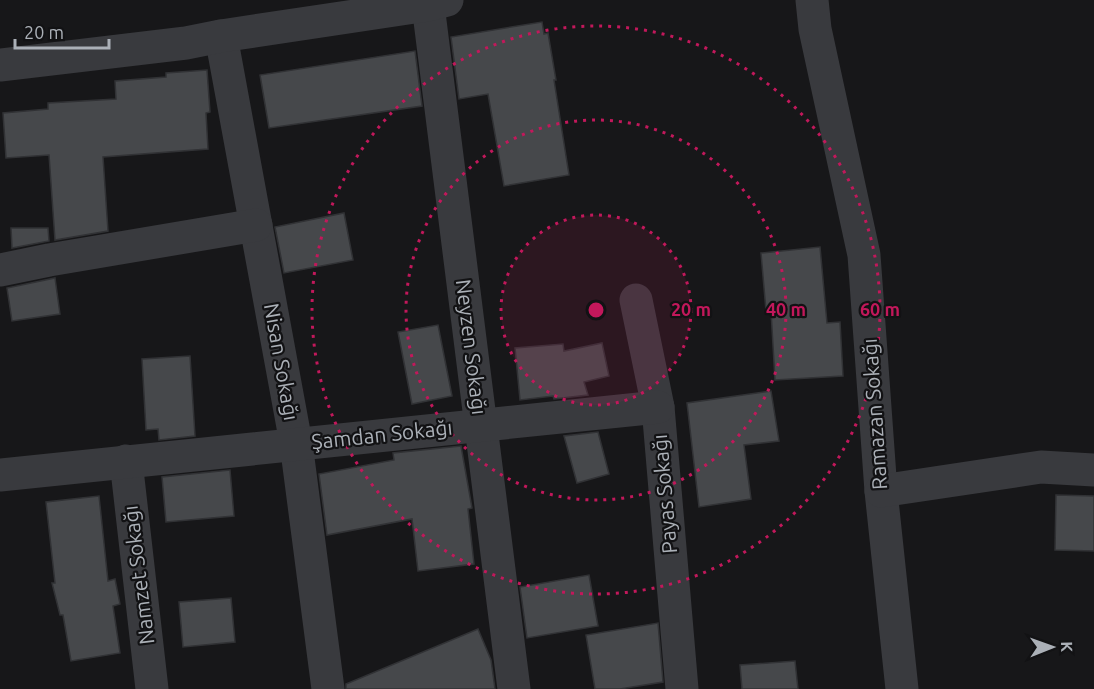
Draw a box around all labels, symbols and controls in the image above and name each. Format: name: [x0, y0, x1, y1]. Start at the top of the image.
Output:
scale bar: [15, 12, 110, 50]
text: 20 m: [24, 22, 64, 42]
street label: Neyzen Sokağı: [452, 278, 492, 416]
text: 20 m: [671, 299, 711, 319]
text: 40 m: [766, 299, 806, 319]
text: 60 m: [860, 299, 900, 319]
centre of rings: [586, 300, 606, 320]
street label: Nisan Sokağı: [260, 301, 304, 422]
street label: Ramazan Sokağı: [857, 338, 891, 491]
street label: Şamdan Sokağı: [310, 415, 454, 453]
street label: Payas Sokağı: [647, 433, 681, 555]
street label: Namzet Sokağı: [118, 504, 158, 646]
north arrow: [1022, 617, 1082, 677]
text: K: [1058, 641, 1076, 653]

